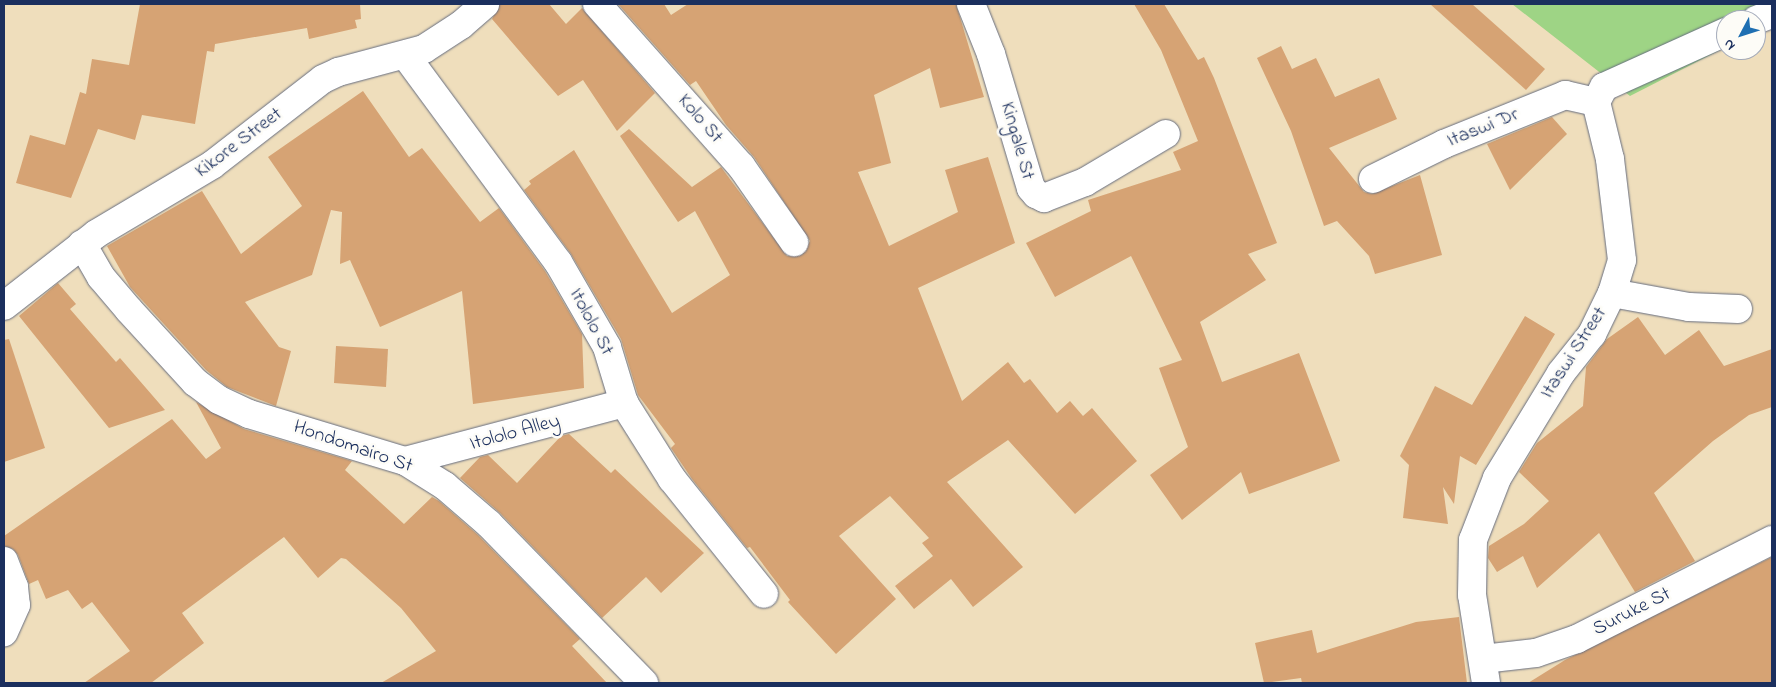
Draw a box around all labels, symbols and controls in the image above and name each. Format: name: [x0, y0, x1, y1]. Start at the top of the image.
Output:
north arrow: [1716, 10, 1766, 60]
text: N: [1719, 34, 1741, 55]
street label: Kolo St: [672, 89, 728, 149]
street label: Kingale St: [994, 99, 1040, 183]
street label: Kikore Street: [191, 102, 287, 184]
street label: Itaswi Dr: [1444, 103, 1522, 153]
street label: Itololo St: [563, 284, 619, 360]
street label: Itaswi Street: [1535, 303, 1613, 403]
street label: Itololo Alley: [467, 409, 563, 457]
street label: Hondomairo St: [290, 415, 416, 479]
street label: Suruke St: [1589, 582, 1675, 642]

